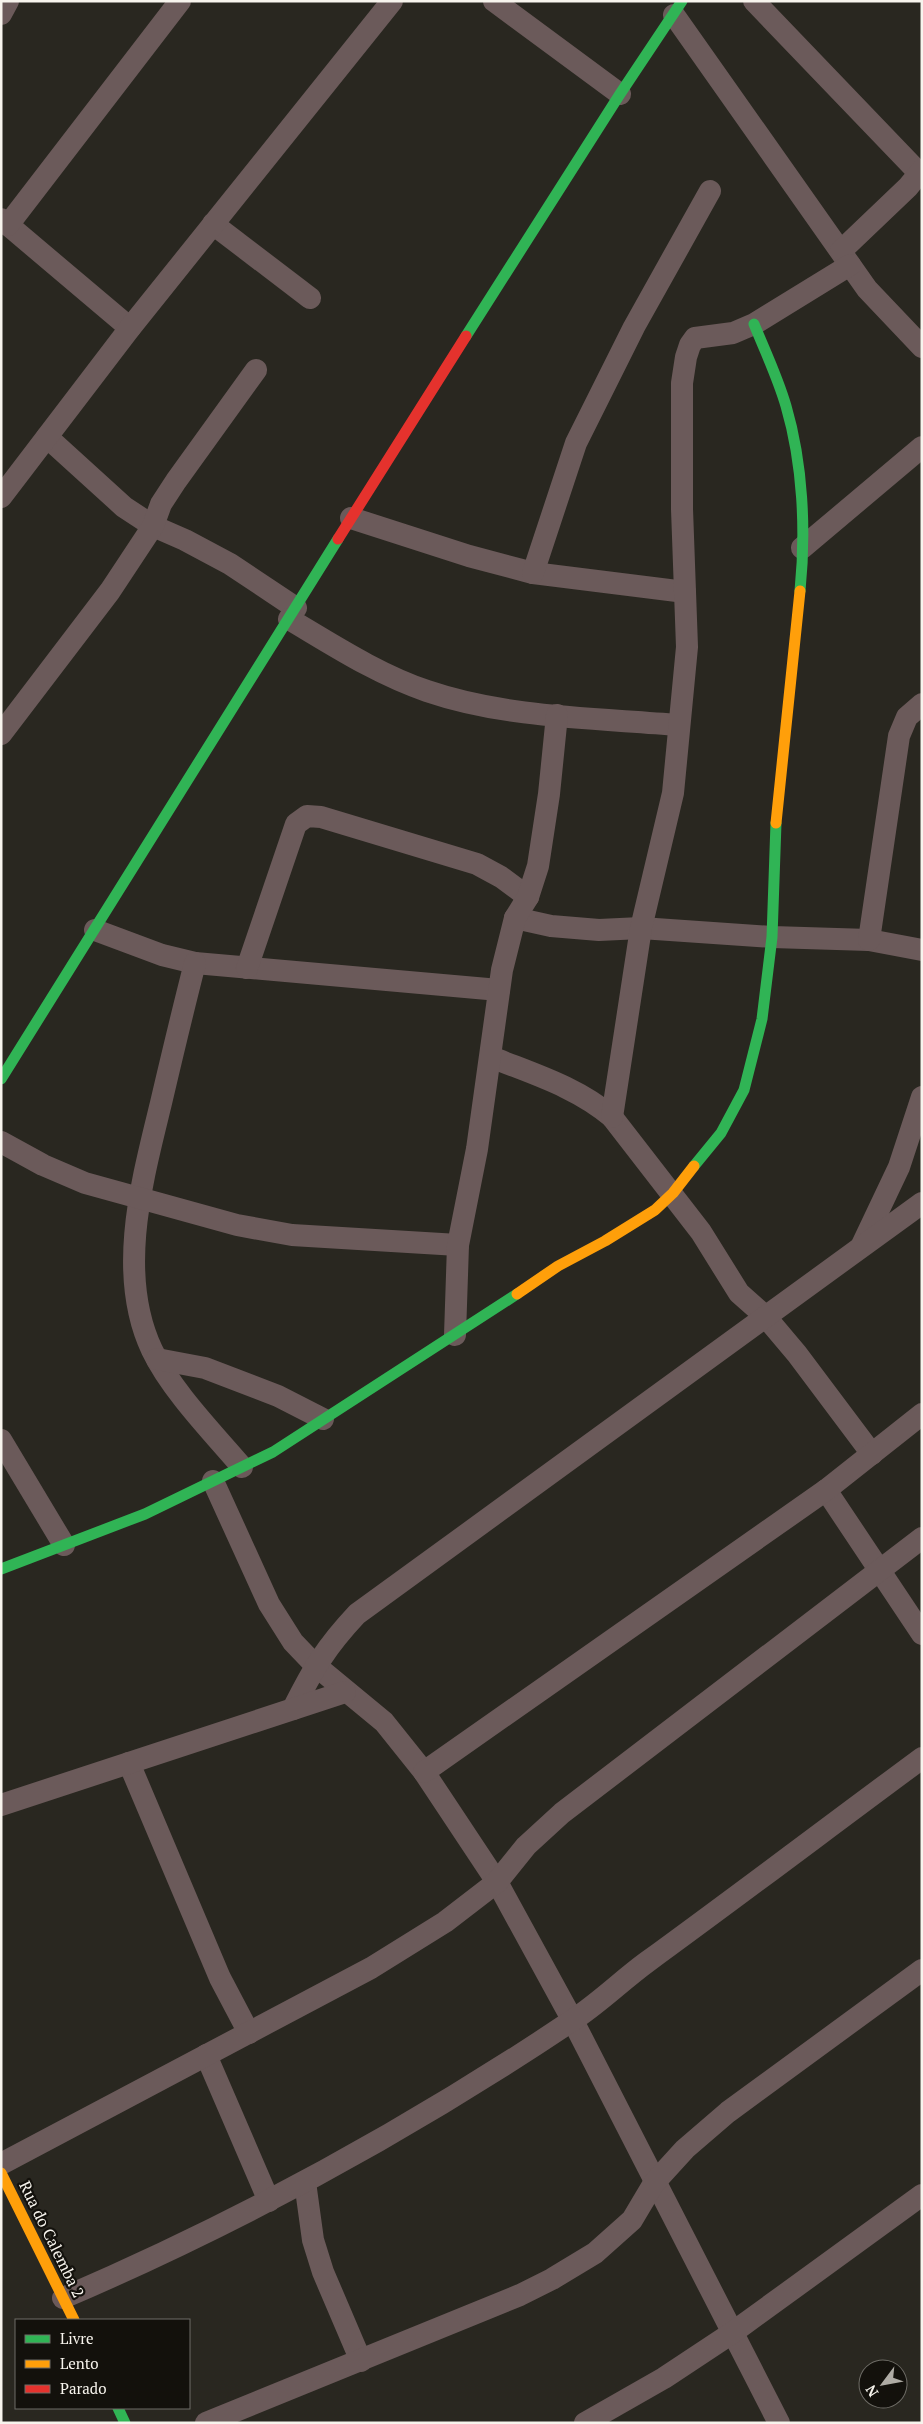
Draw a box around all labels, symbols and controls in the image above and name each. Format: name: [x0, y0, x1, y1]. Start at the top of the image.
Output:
street label: Rua do Calemba 2: [14, 2177, 90, 2301]
legend: [15, 2319, 190, 2409]
text: Livre: [60, 2328, 94, 2348]
text: Lento: [60, 2353, 99, 2373]
north arrow: [858, 2359, 908, 2409]
text: Parado: [60, 2378, 106, 2398]
text: N: [860, 2381, 882, 2401]

